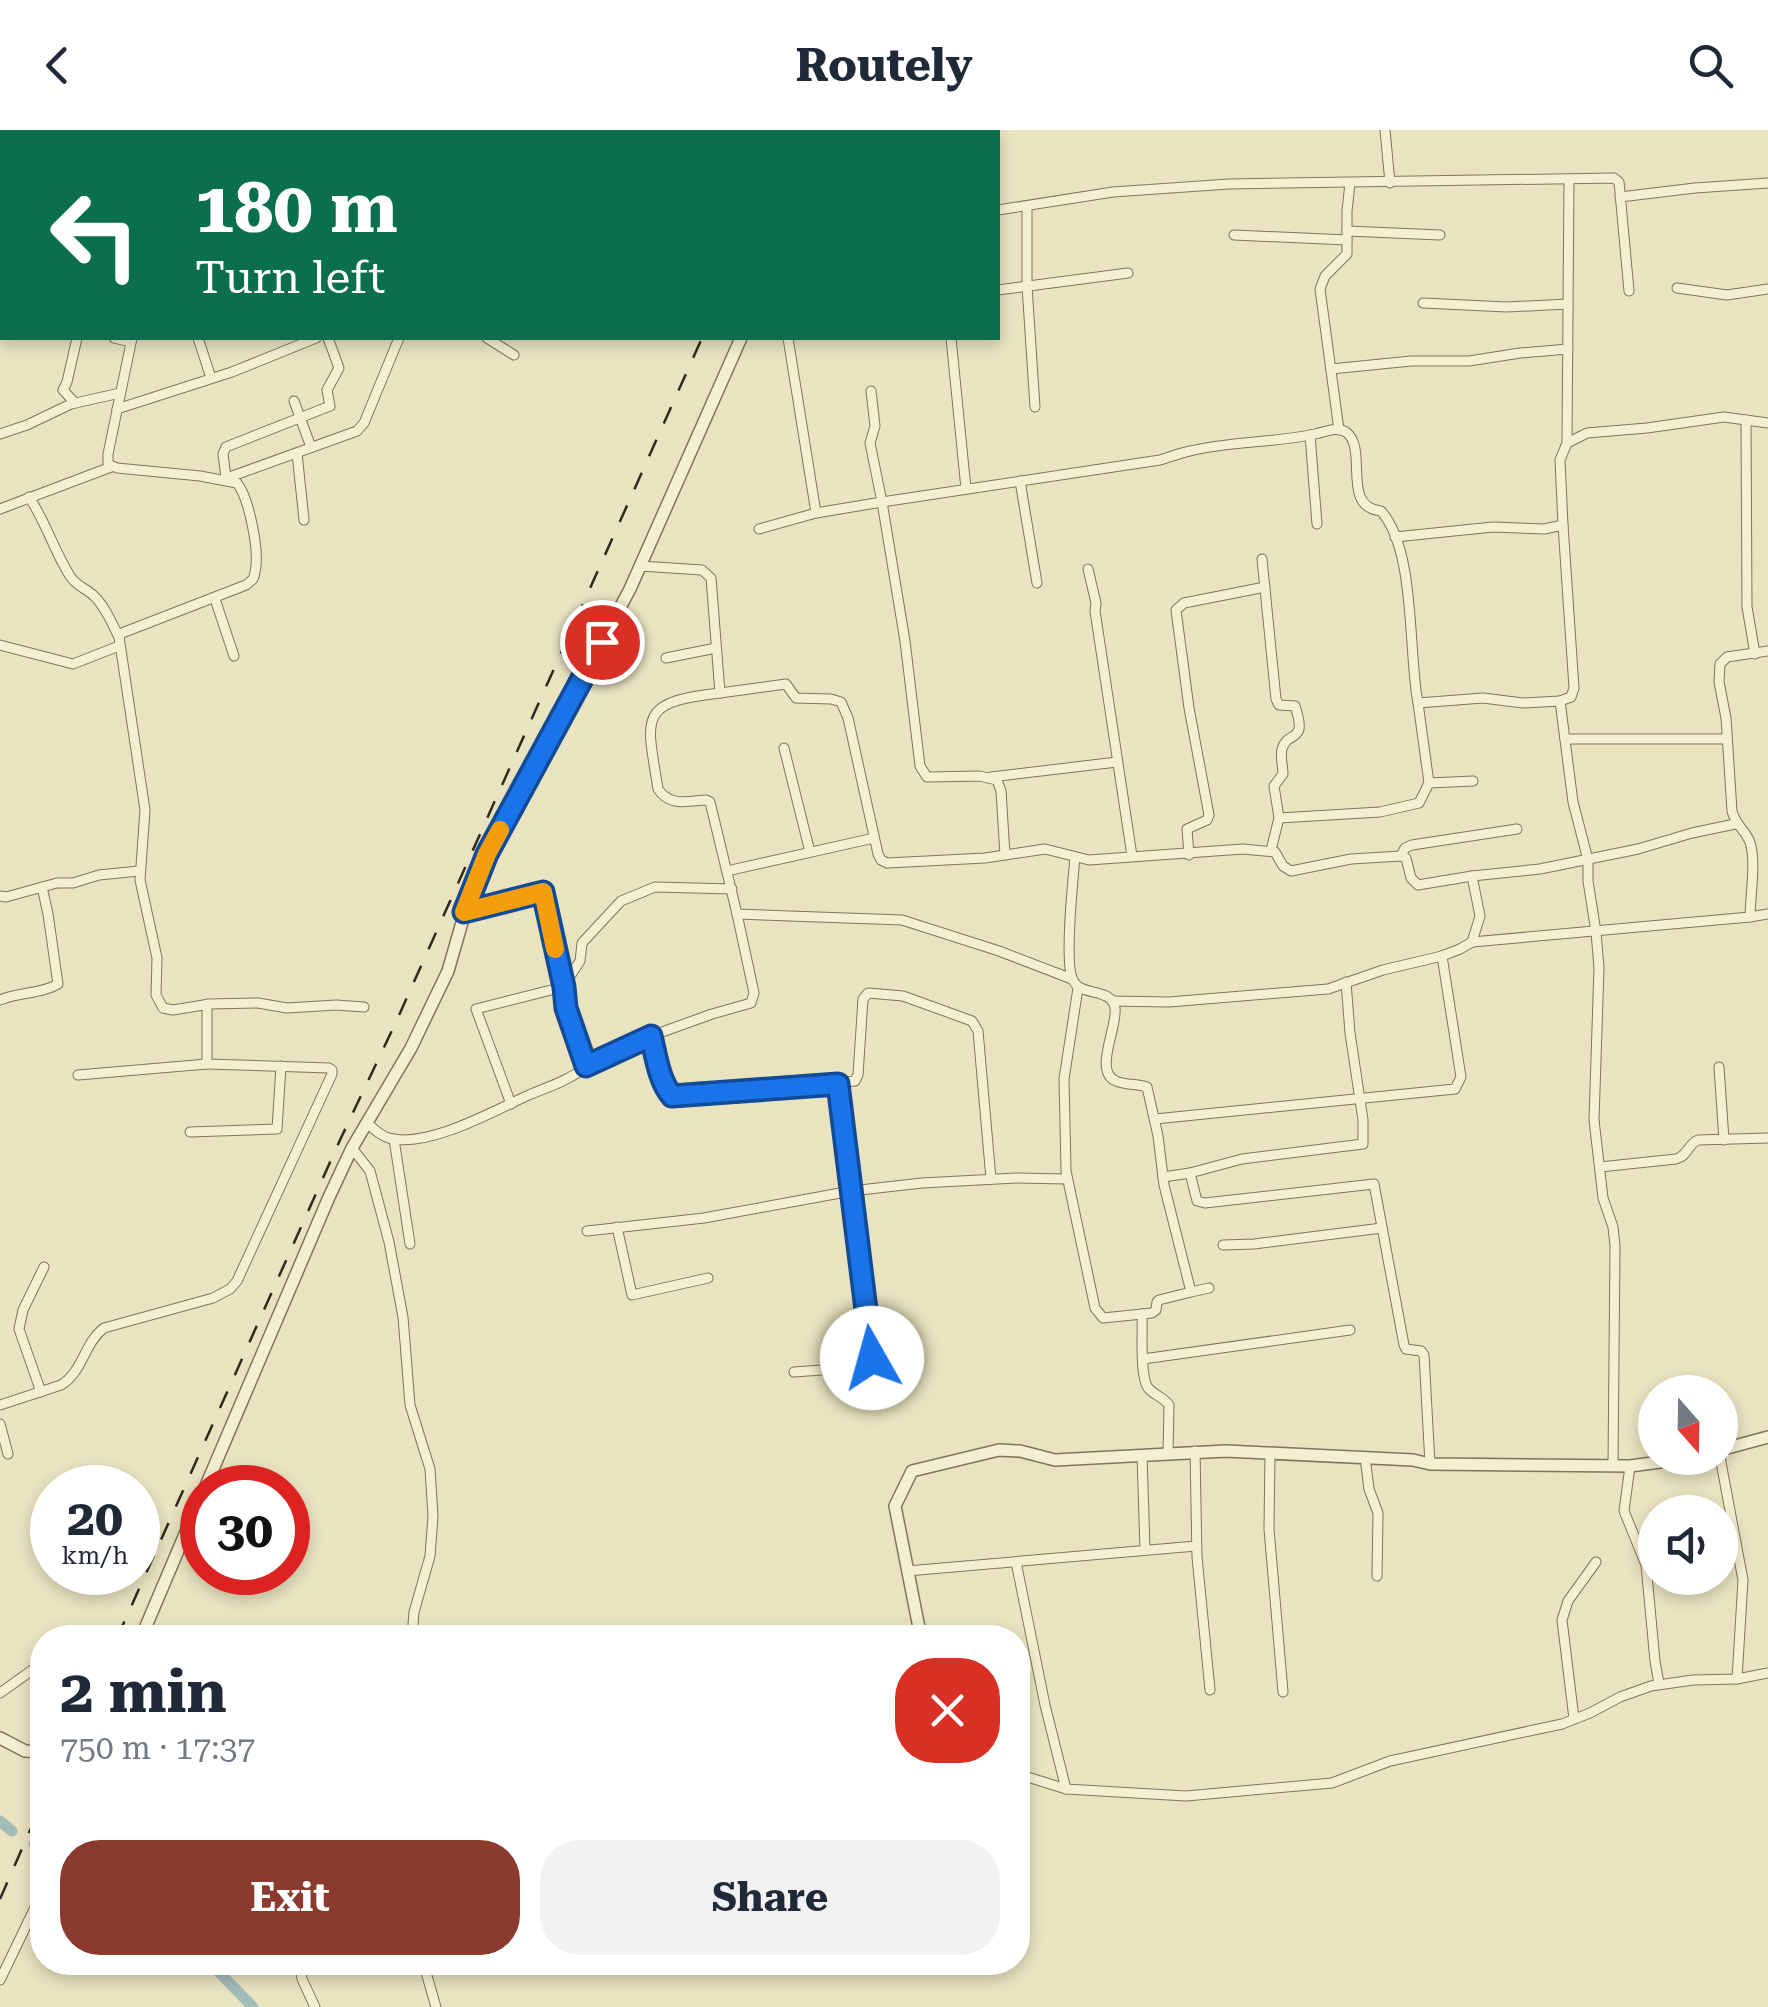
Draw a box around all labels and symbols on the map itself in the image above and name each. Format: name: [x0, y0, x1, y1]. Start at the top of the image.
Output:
pin: [560, 600, 645, 685]
position arrow: [820, 1306, 924, 1410]
north arrow: [1638, 1375, 1738, 1475]
speed limit sign: 30: [180, 1465, 310, 1595]

